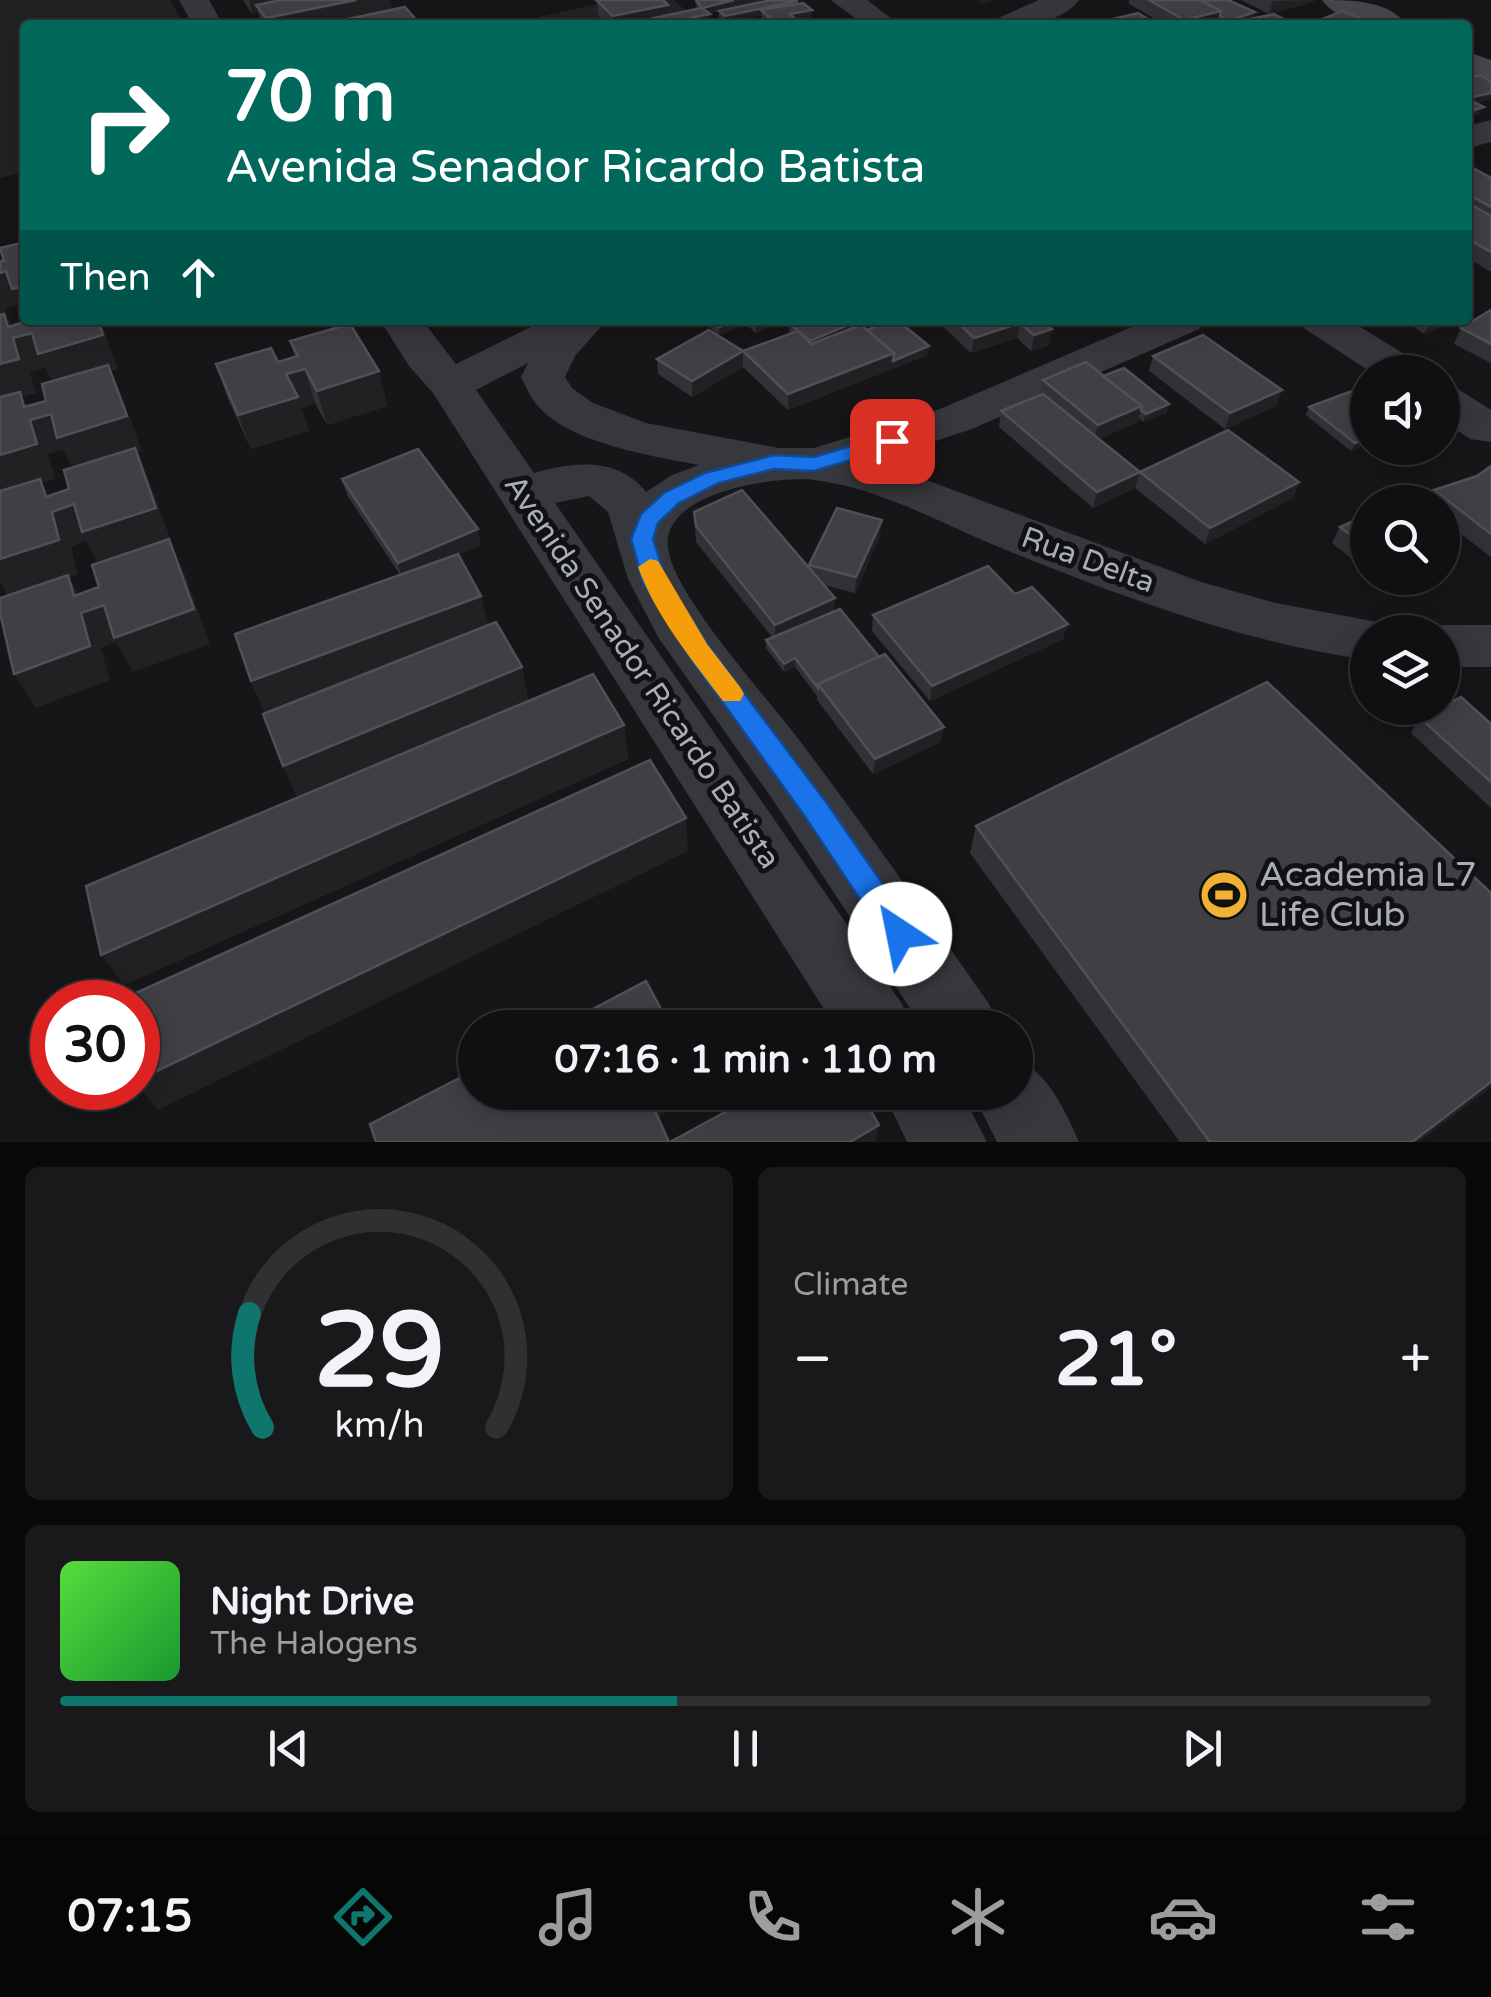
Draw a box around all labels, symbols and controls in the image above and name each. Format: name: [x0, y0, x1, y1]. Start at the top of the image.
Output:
text: 70 m: [225, 56, 395, 140]
icon: right: [60, 60, 190, 190]
text: Avenida Senador Ricardo Batista: [225, 141, 925, 195]
icon: ahead: [171, 250, 226, 305]
text: Then: [60, 255, 151, 301]
map controls: [1350, 355, 1460, 725]
button: sound: [1350, 355, 1460, 465]
pin: [850, 399, 935, 484]
icon: arrive: [865, 414, 920, 469]
street label: Avenida Senador Ricardo Batista: [496, 468, 788, 876]
button: search: [1350, 485, 1460, 595]
street label: Rua Delta: [1016, 519, 1160, 601]
button: layers: [1350, 615, 1460, 725]
place label: Academia L7 Life Club: [1259, 854, 1477, 936]
sports icon: Academia L7 Life Club: [1198, 869, 1250, 921]
position arrow: [848, 882, 952, 986]
speed limit sign: 30: [30, 980, 160, 1110]
text: 07:16 · 1 min · 110 m: [554, 1037, 937, 1083]
text: Climate: [793, 1266, 908, 1304]
text: 29: [314, 1290, 444, 1415]
text: 21°: [1055, 1315, 1177, 1405]
text: −: [793, 1327, 832, 1393]
text: +: [1400, 1327, 1431, 1393]
text: km/h: [334, 1404, 424, 1447]
text: Night Drive: [210, 1579, 414, 1625]
text: The Halogens: [210, 1625, 418, 1663]
icon: previous: [261, 1721, 316, 1776]
icon: pause: [718, 1721, 773, 1776]
icon: next: [1175, 1721, 1230, 1776]
icon: directions: [328, 1882, 398, 1952]
icon: music: [533, 1882, 603, 1952]
icon: phone: [738, 1882, 808, 1952]
icon: climate: [943, 1882, 1013, 1952]
icon: car: [1148, 1882, 1218, 1952]
icon: filters: [1353, 1882, 1423, 1952]
text: 07:15: [68, 1890, 192, 1944]

